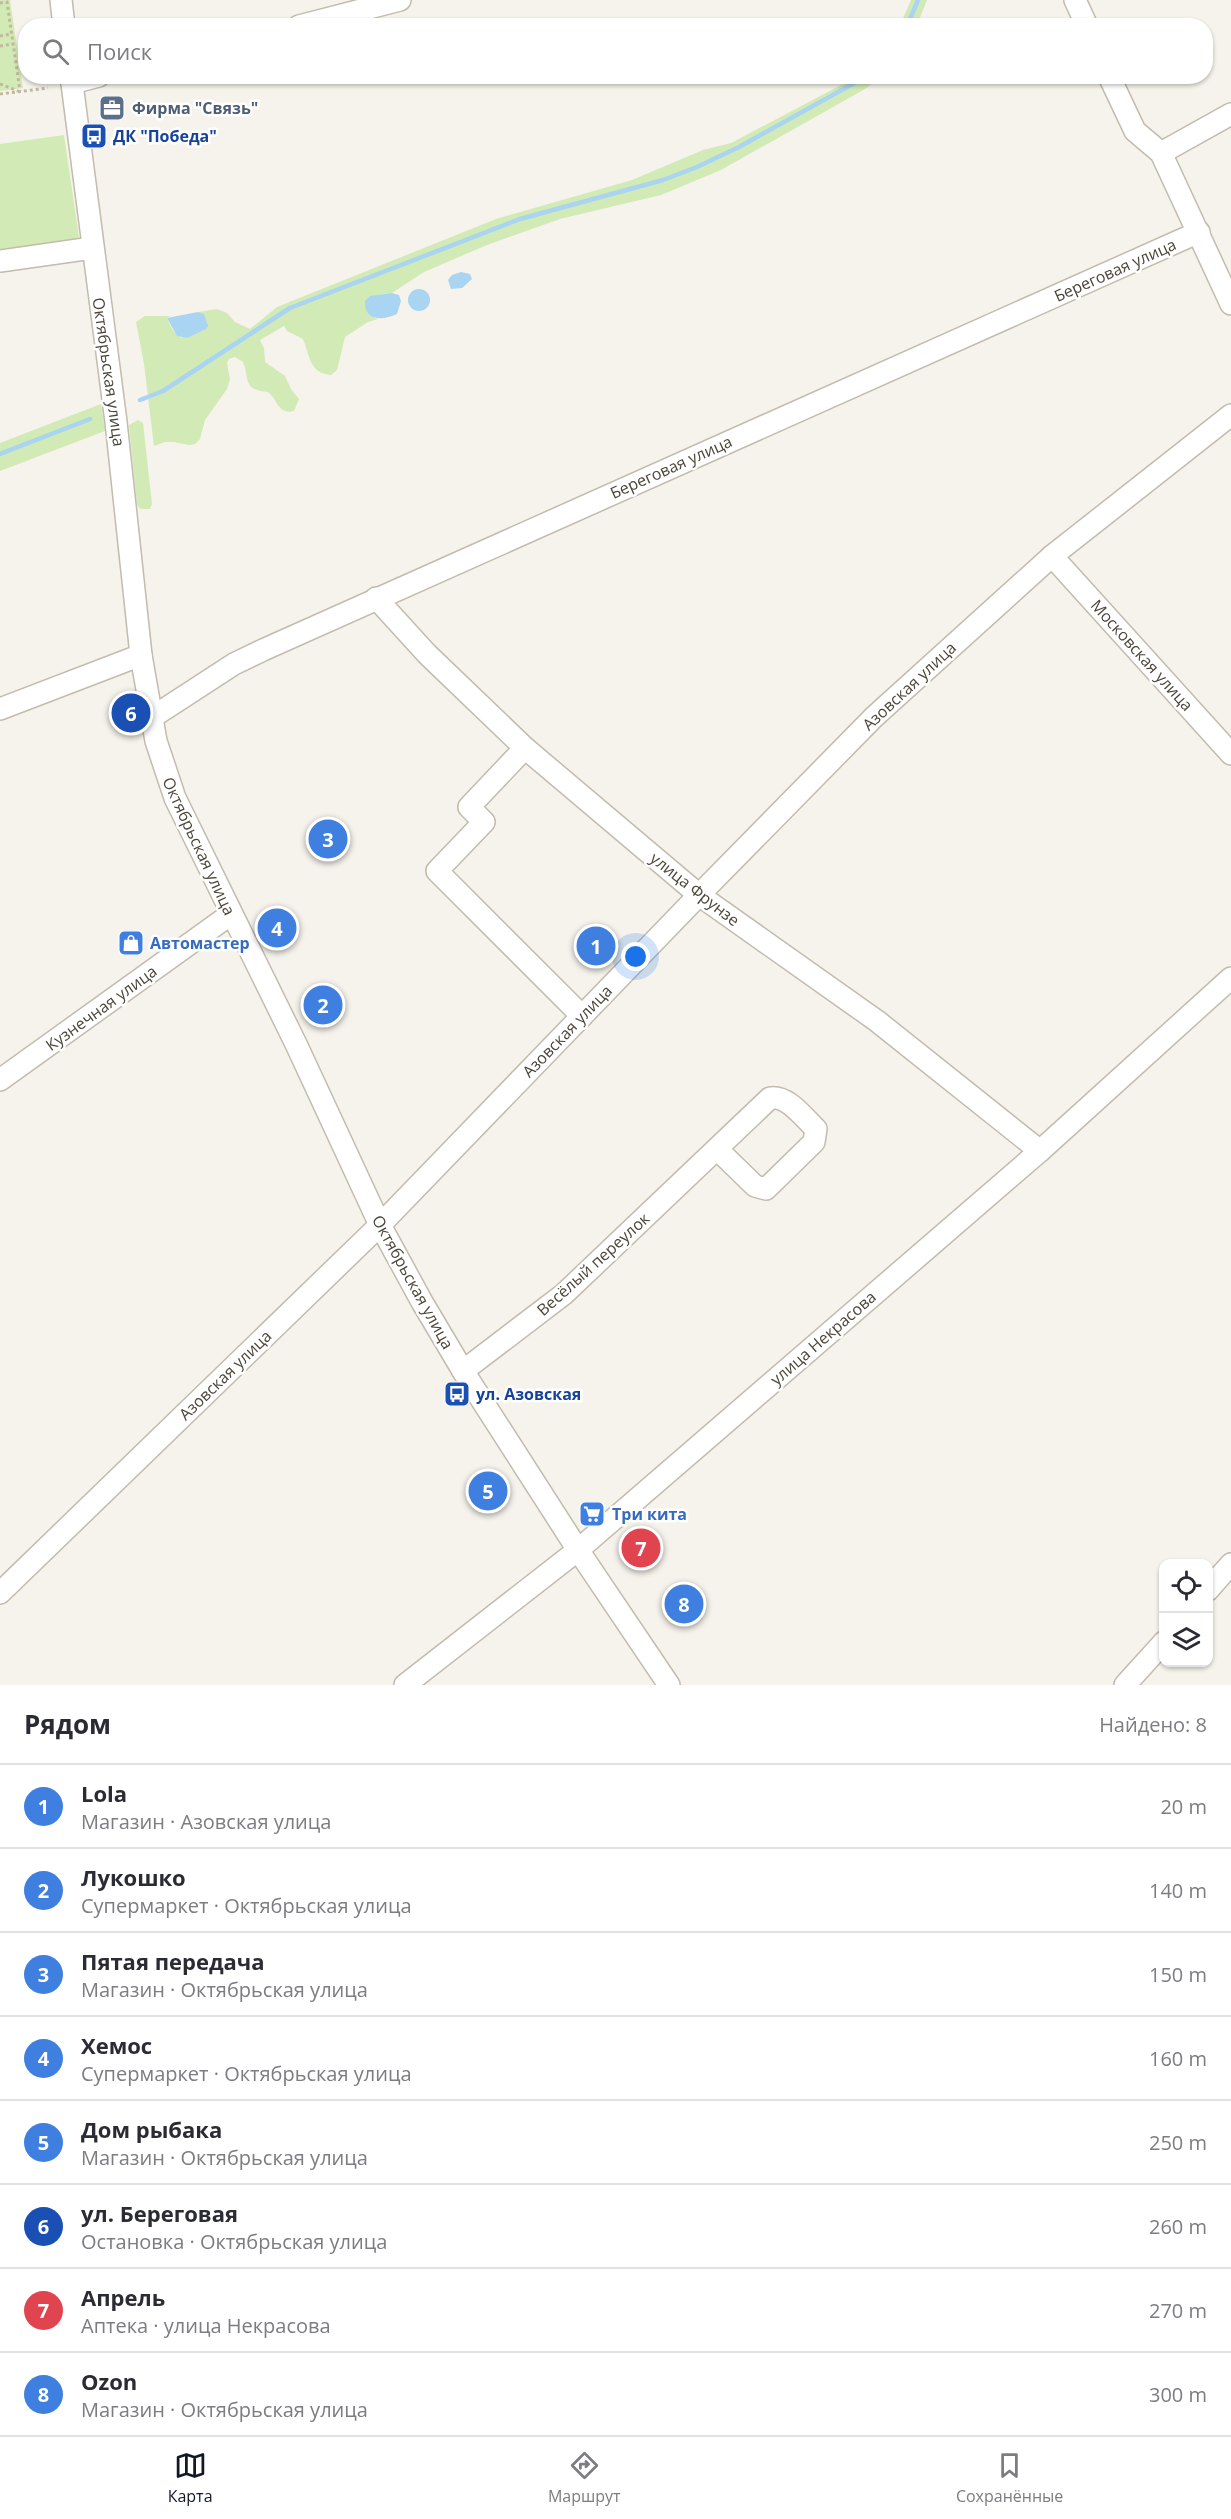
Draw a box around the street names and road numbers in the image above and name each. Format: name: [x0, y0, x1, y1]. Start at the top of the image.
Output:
street label: Береговая улица: [1050, 233, 1180, 307]
street label: Октябрьская улица: [88, 296, 130, 448]
street label: Береговая улица: [606, 430, 736, 504]
street label: Московская улица: [1086, 595, 1198, 715]
street label: Азовская улица: [857, 637, 961, 735]
street label: Октябрьская улица: [157, 773, 241, 919]
street label: улица Фрунзе: [646, 847, 744, 931]
street label: Кузнечная улица: [41, 960, 161, 1056]
street label: Азовская улица: [517, 980, 617, 1082]
street label: Весёлый переулок: [532, 1207, 655, 1321]
street label: Октябрьская улица: [367, 1211, 459, 1353]
street label: улица Некрасова: [765, 1286, 881, 1390]
street label: Азовская улица: [174, 1325, 276, 1425]

